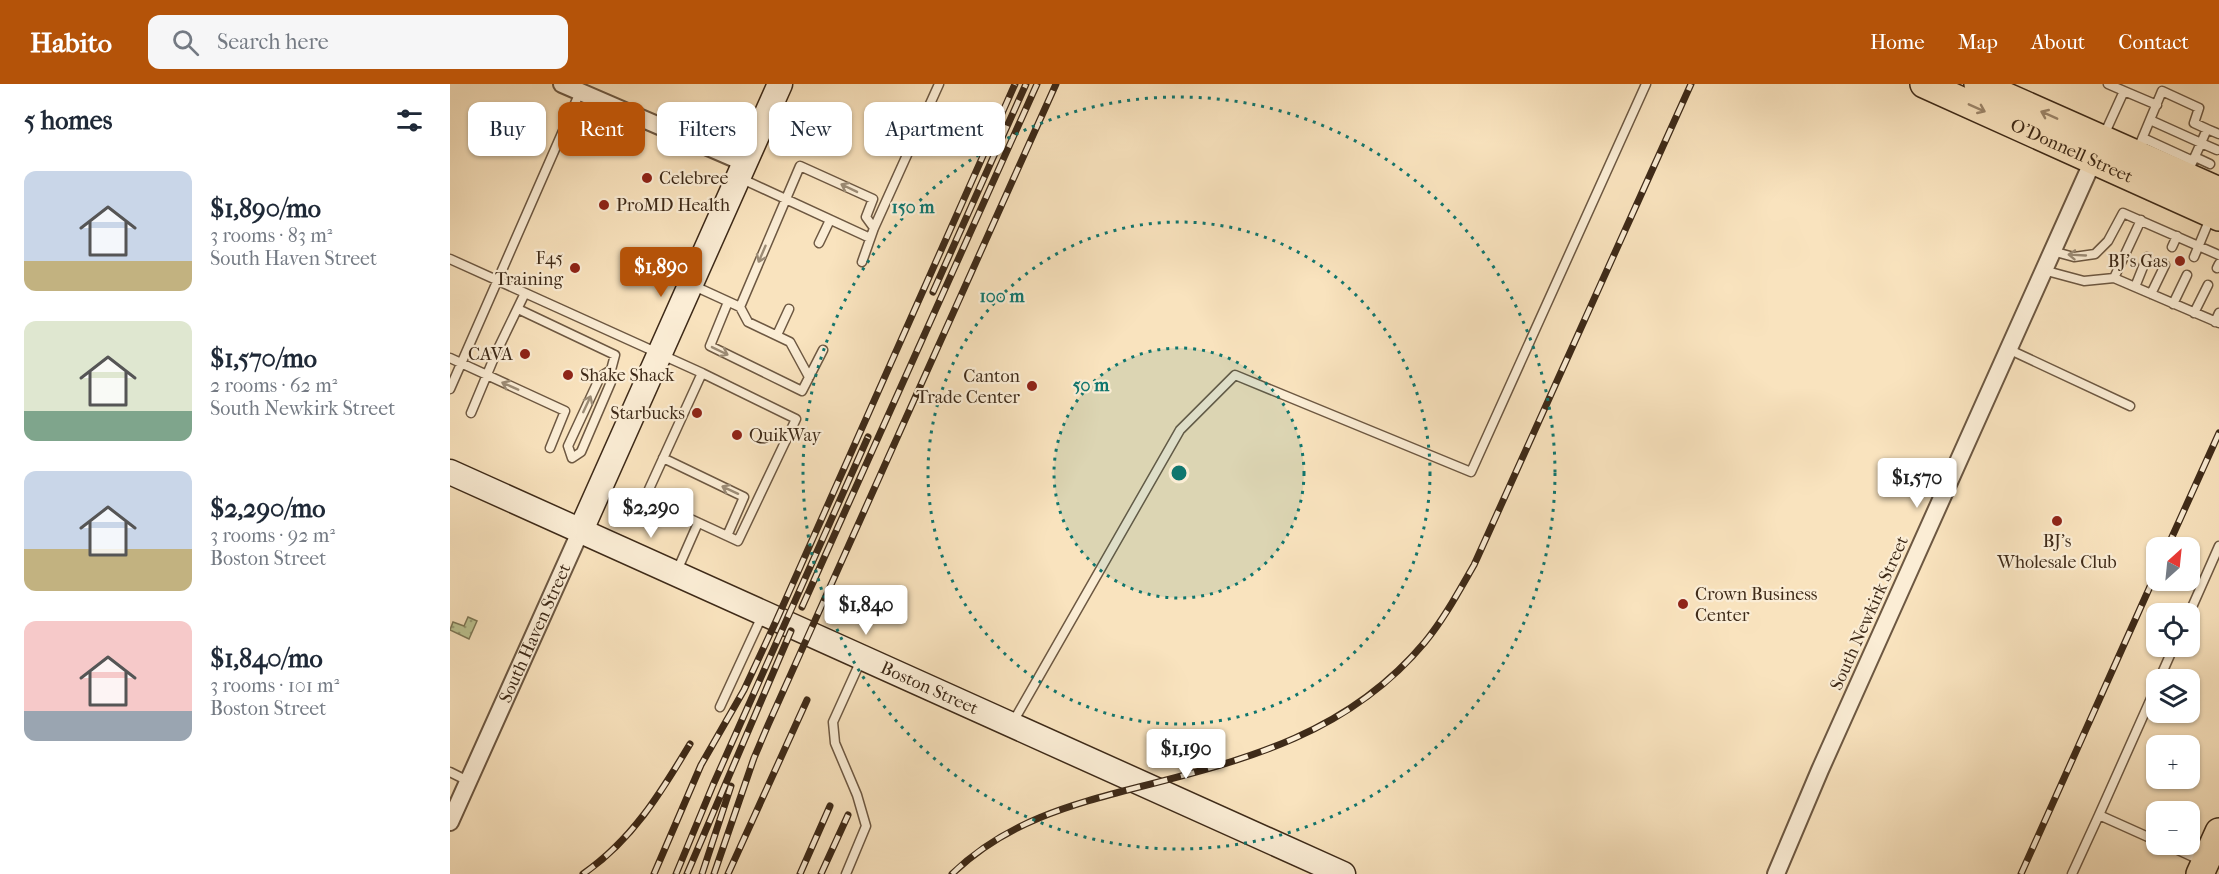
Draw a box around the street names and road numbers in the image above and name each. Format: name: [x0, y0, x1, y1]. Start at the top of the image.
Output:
street label: O'Donnell Street: [2007, 114, 2136, 188]
street label: South Newkirk Street: [1826, 532, 1913, 694]
street label: South Haven Street: [495, 560, 576, 706]
street label: Boston Street: [877, 657, 982, 720]

